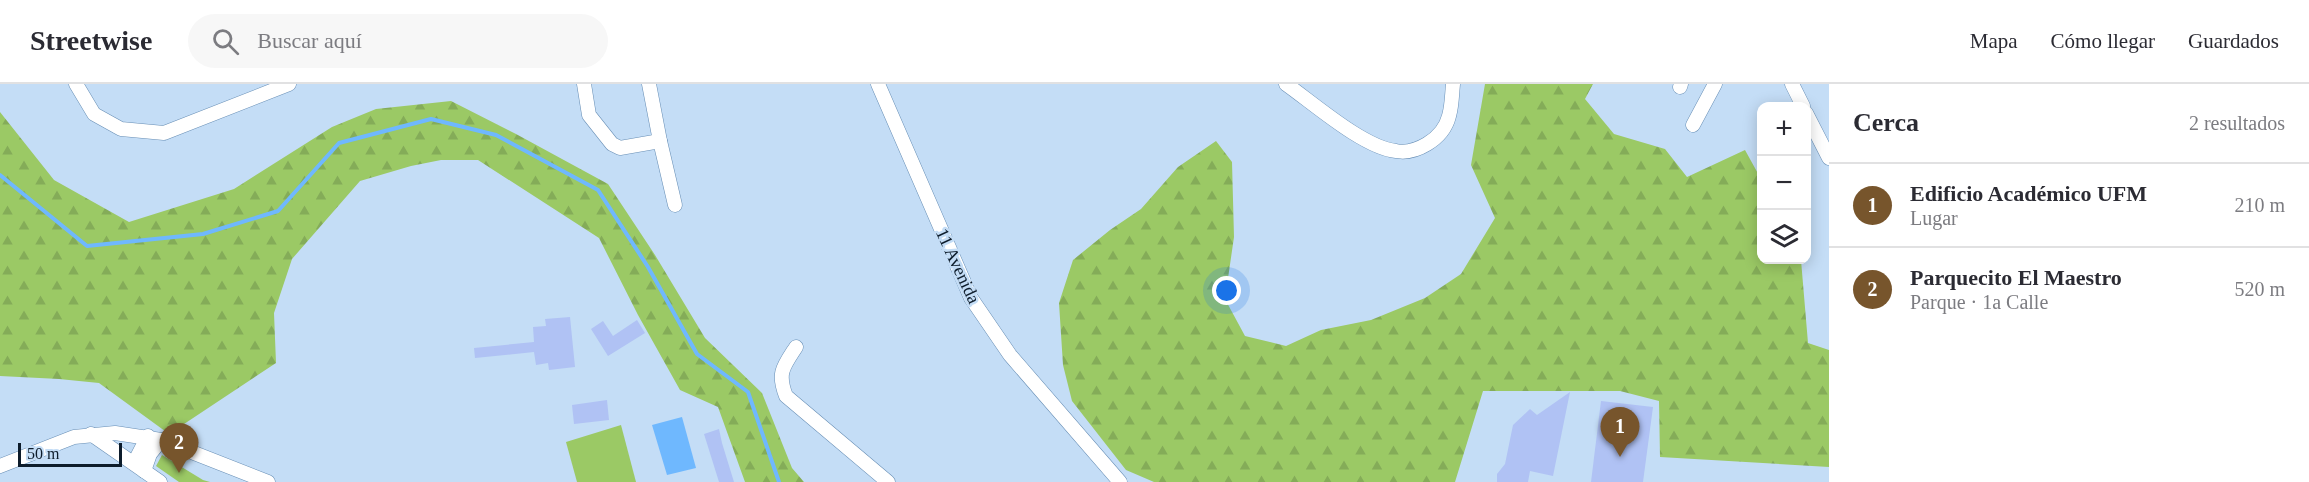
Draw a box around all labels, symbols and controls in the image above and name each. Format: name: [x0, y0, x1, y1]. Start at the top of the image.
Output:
search box: [188, 14, 608, 68]
text: Streetwise: [30, 25, 152, 56]
icon: search: [209, 25, 242, 58]
text: Buscar aquí: [257, 28, 362, 53]
text: Mapa: [1970, 29, 2018, 53]
text: Cómo llegar: [2051, 29, 2155, 53]
text: Guardados: [2188, 29, 2279, 53]
map controls: [1757, 102, 1811, 264]
button: +: [1757, 102, 1811, 156]
text: Cerca: [1853, 108, 1919, 137]
text: 2 resultados: [2189, 112, 2285, 134]
button: −: [1757, 156, 1811, 210]
text: Edificio Académico UFM: [1910, 181, 2147, 206]
text: 1: [1868, 194, 1878, 216]
text: 210 m: [2234, 194, 2285, 216]
text: Lugar: [1910, 207, 1958, 229]
button: layers: [1757, 210, 1811, 264]
street label: 11 Avenida: [932, 225, 984, 307]
text: Parquecito El Maestro: [1910, 265, 2122, 290]
your location: [1212, 276, 1241, 305]
text: 2: [1868, 278, 1878, 300]
text: 520 m: [2234, 278, 2285, 300]
text: Parque · 1a Calle: [1910, 291, 2048, 313]
pin: 1: [1600, 408, 1640, 457]
pin: 2: [160, 424, 198, 473]
scale bar: [18, 440, 122, 468]
text: 50 m: [27, 445, 59, 462]

